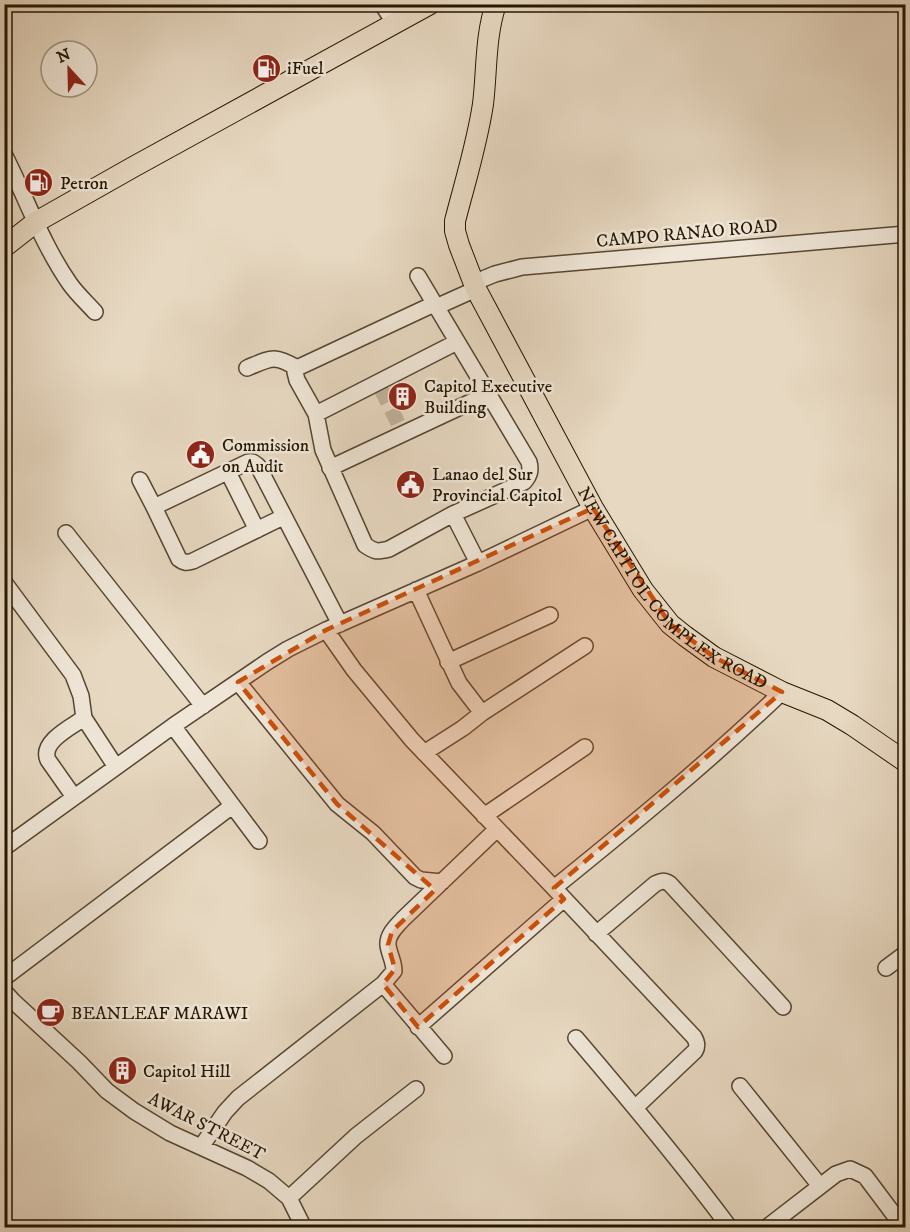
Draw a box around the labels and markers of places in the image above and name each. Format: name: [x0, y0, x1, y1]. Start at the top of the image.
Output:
fuel station icon: iFuel: [250, 52, 282, 84]
place label: iFuel: [287, 58, 324, 80]
fuel station icon: Petron: [23, 167, 55, 199]
place label: Petron: [60, 173, 109, 195]
place label: Capitol Executive Building: [424, 376, 552, 419]
building icon: Capitol Executive Building: [387, 380, 419, 412]
place label: Commission on Audit: [222, 435, 310, 478]
public building icon: Commission on Audit: [185, 439, 217, 471]
place label: Lanao del Sur Provincial Capitol: [432, 464, 563, 507]
public building icon: Lanao del Sur Provincial Capitol: [395, 468, 427, 500]
cafe icon: BEANLEAF MARAWI: [34, 997, 66, 1029]
place label: BEANLEAF MARAWI: [71, 1003, 248, 1025]
building icon: Capitol Hill: [106, 1055, 138, 1087]
place label: Capitol Hill: [143, 1061, 231, 1083]

